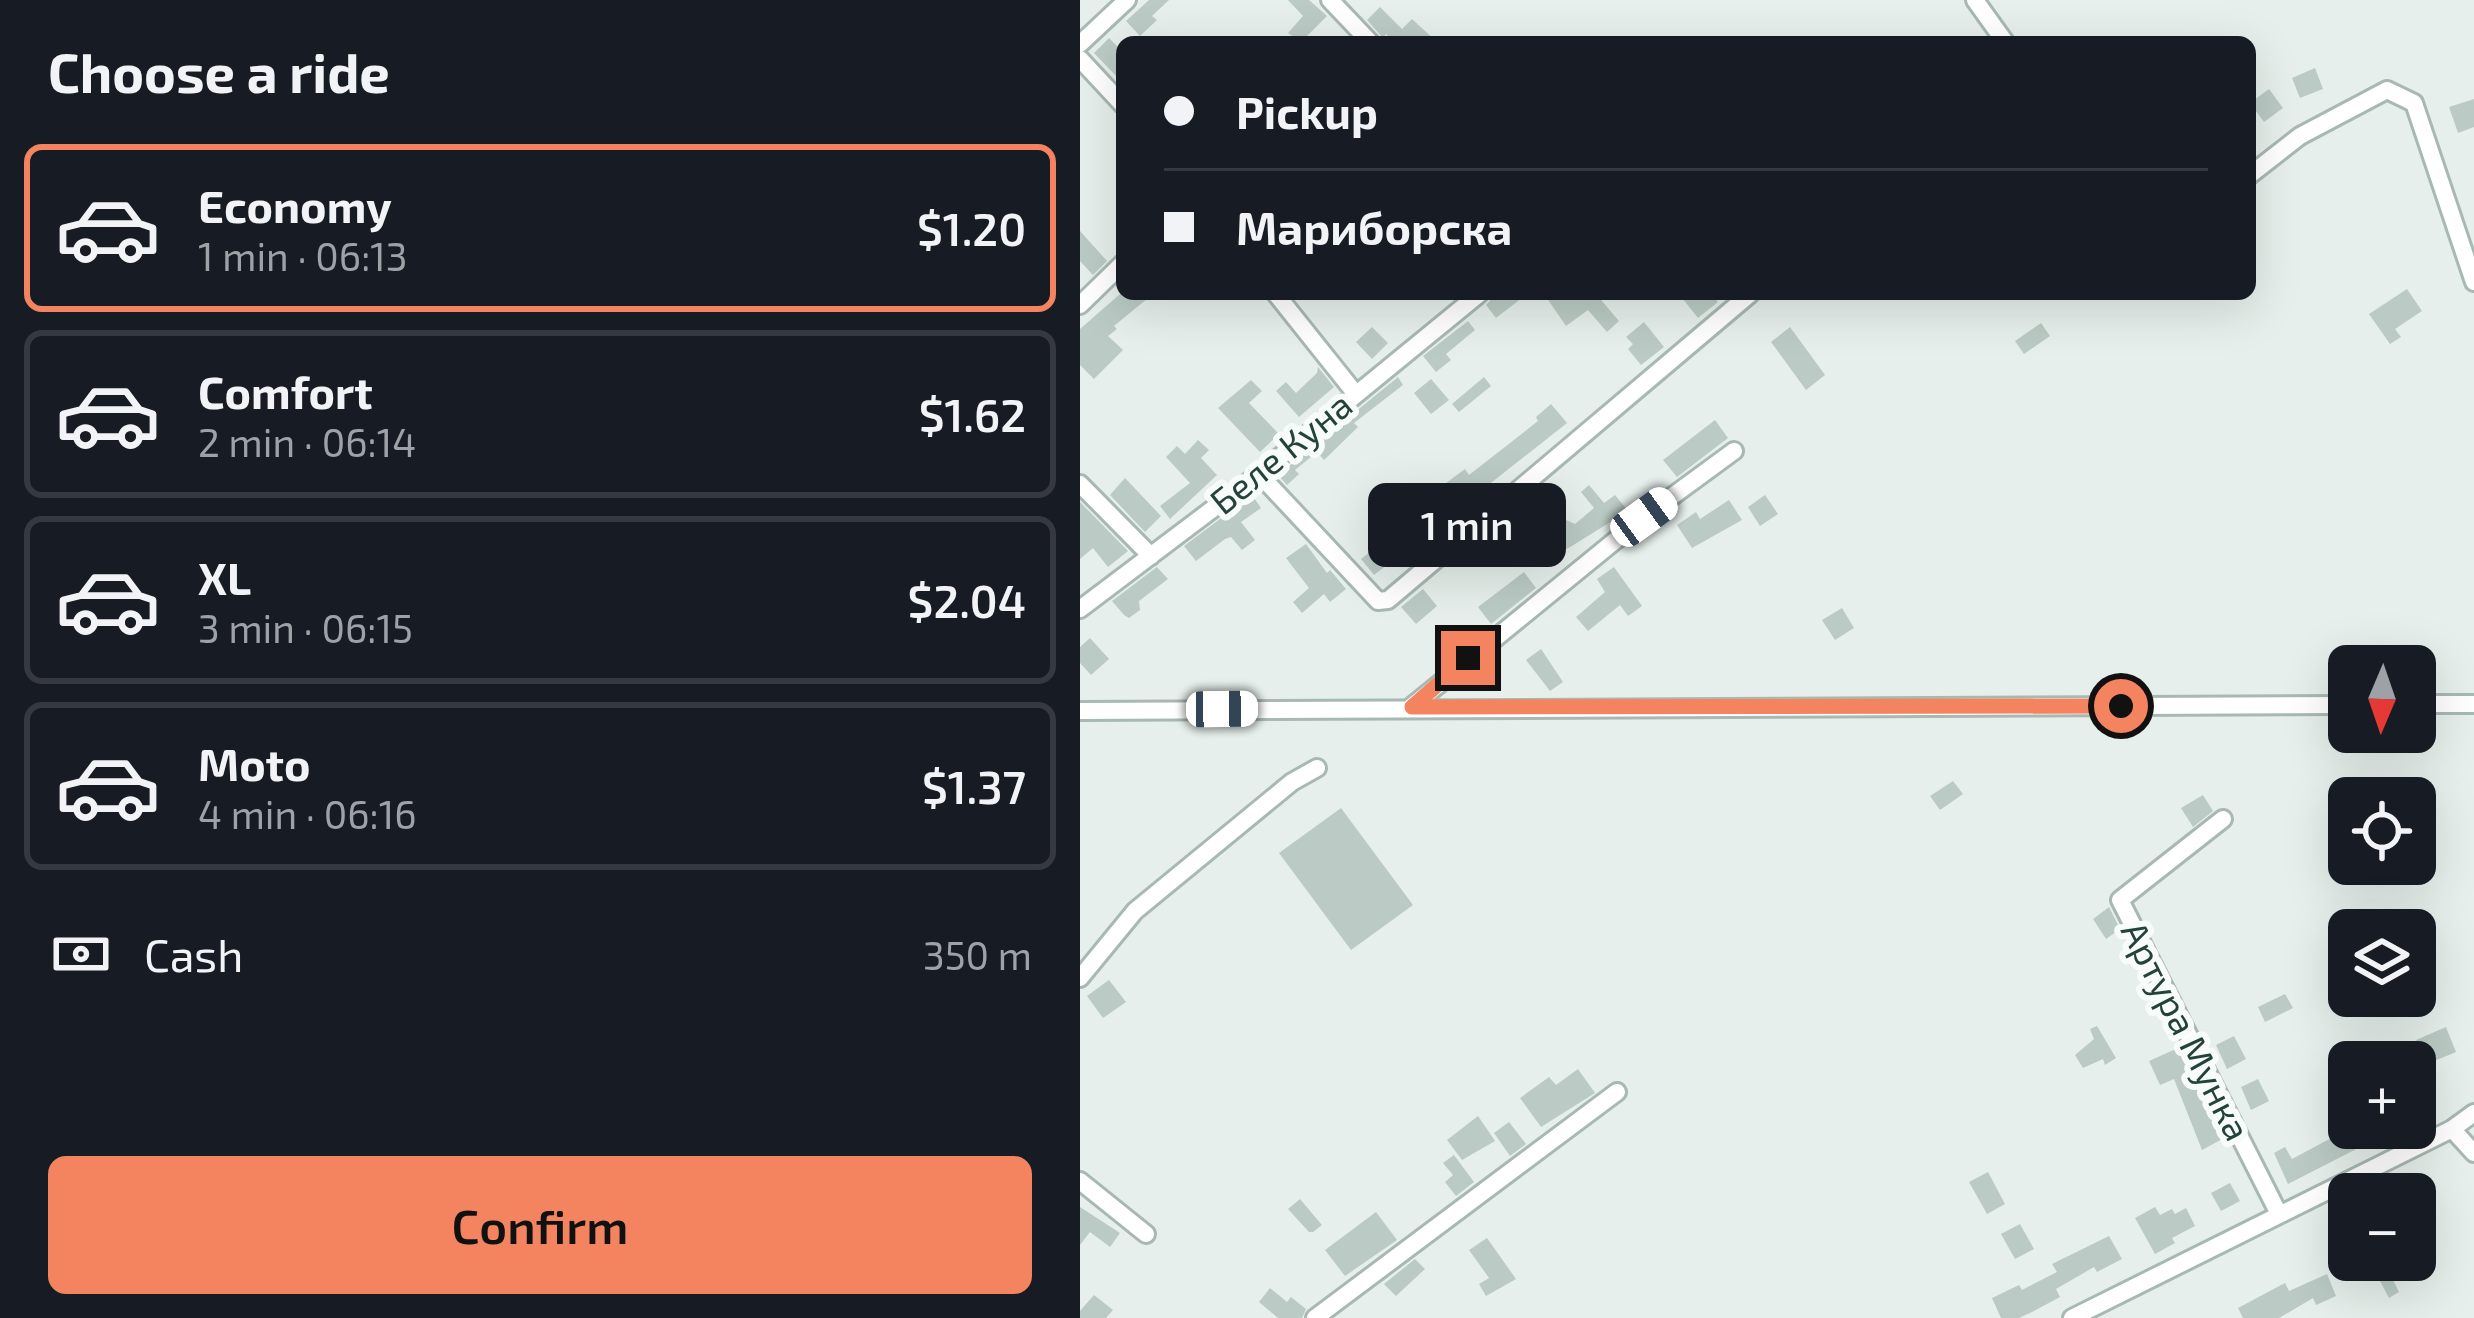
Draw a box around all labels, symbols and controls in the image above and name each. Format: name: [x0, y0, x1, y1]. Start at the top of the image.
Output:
text: Choose a ride: [48, 39, 390, 104]
text: Pickup: [1236, 84, 1378, 138]
icon: car: [54, 174, 162, 282]
text: Economy: [198, 178, 392, 232]
text: Мариборска: [1236, 200, 1512, 254]
text: $1.20: [917, 201, 1026, 255]
text: 1 min · 06:13: [198, 232, 408, 279]
icon: car: [54, 360, 162, 468]
text: Comfort: [198, 364, 373, 418]
street label: Беле Куна: [1201, 382, 1360, 523]
text: $1.62: [919, 387, 1026, 441]
text: 2 min · 06:14: [198, 418, 416, 465]
car: [1604, 481, 1684, 553]
callout: 1 min: [1369, 484, 1567, 568]
text: 1 min: [1421, 501, 1513, 548]
icon: car: [54, 546, 162, 654]
text: XL: [198, 550, 251, 604]
text: $2.04: [908, 573, 1026, 627]
text: 3 min · 06:15: [198, 604, 413, 651]
route end: [1441, 631, 1495, 685]
north arrow: [2328, 645, 2436, 753]
map controls: [2328, 645, 2436, 1281]
route start: [2094, 679, 2148, 733]
car: [1186, 690, 1258, 728]
icon: car: [54, 732, 162, 840]
text: Moto: [198, 736, 311, 790]
text: $1.37: [922, 759, 1026, 813]
button: locate: [2328, 777, 2436, 885]
text: 4 min · 06:16: [198, 790, 417, 837]
button: layers: [2328, 909, 2436, 1017]
street label: Артура Мунка: [2113, 914, 2261, 1147]
icon: cash: [48, 921, 114, 987]
text: Cash: [144, 927, 243, 981]
text: 350 m: [923, 931, 1032, 978]
button: +: [2328, 1041, 2436, 1149]
button: Confirm: [48, 1156, 1032, 1294]
button: −: [2328, 1173, 2436, 1281]

